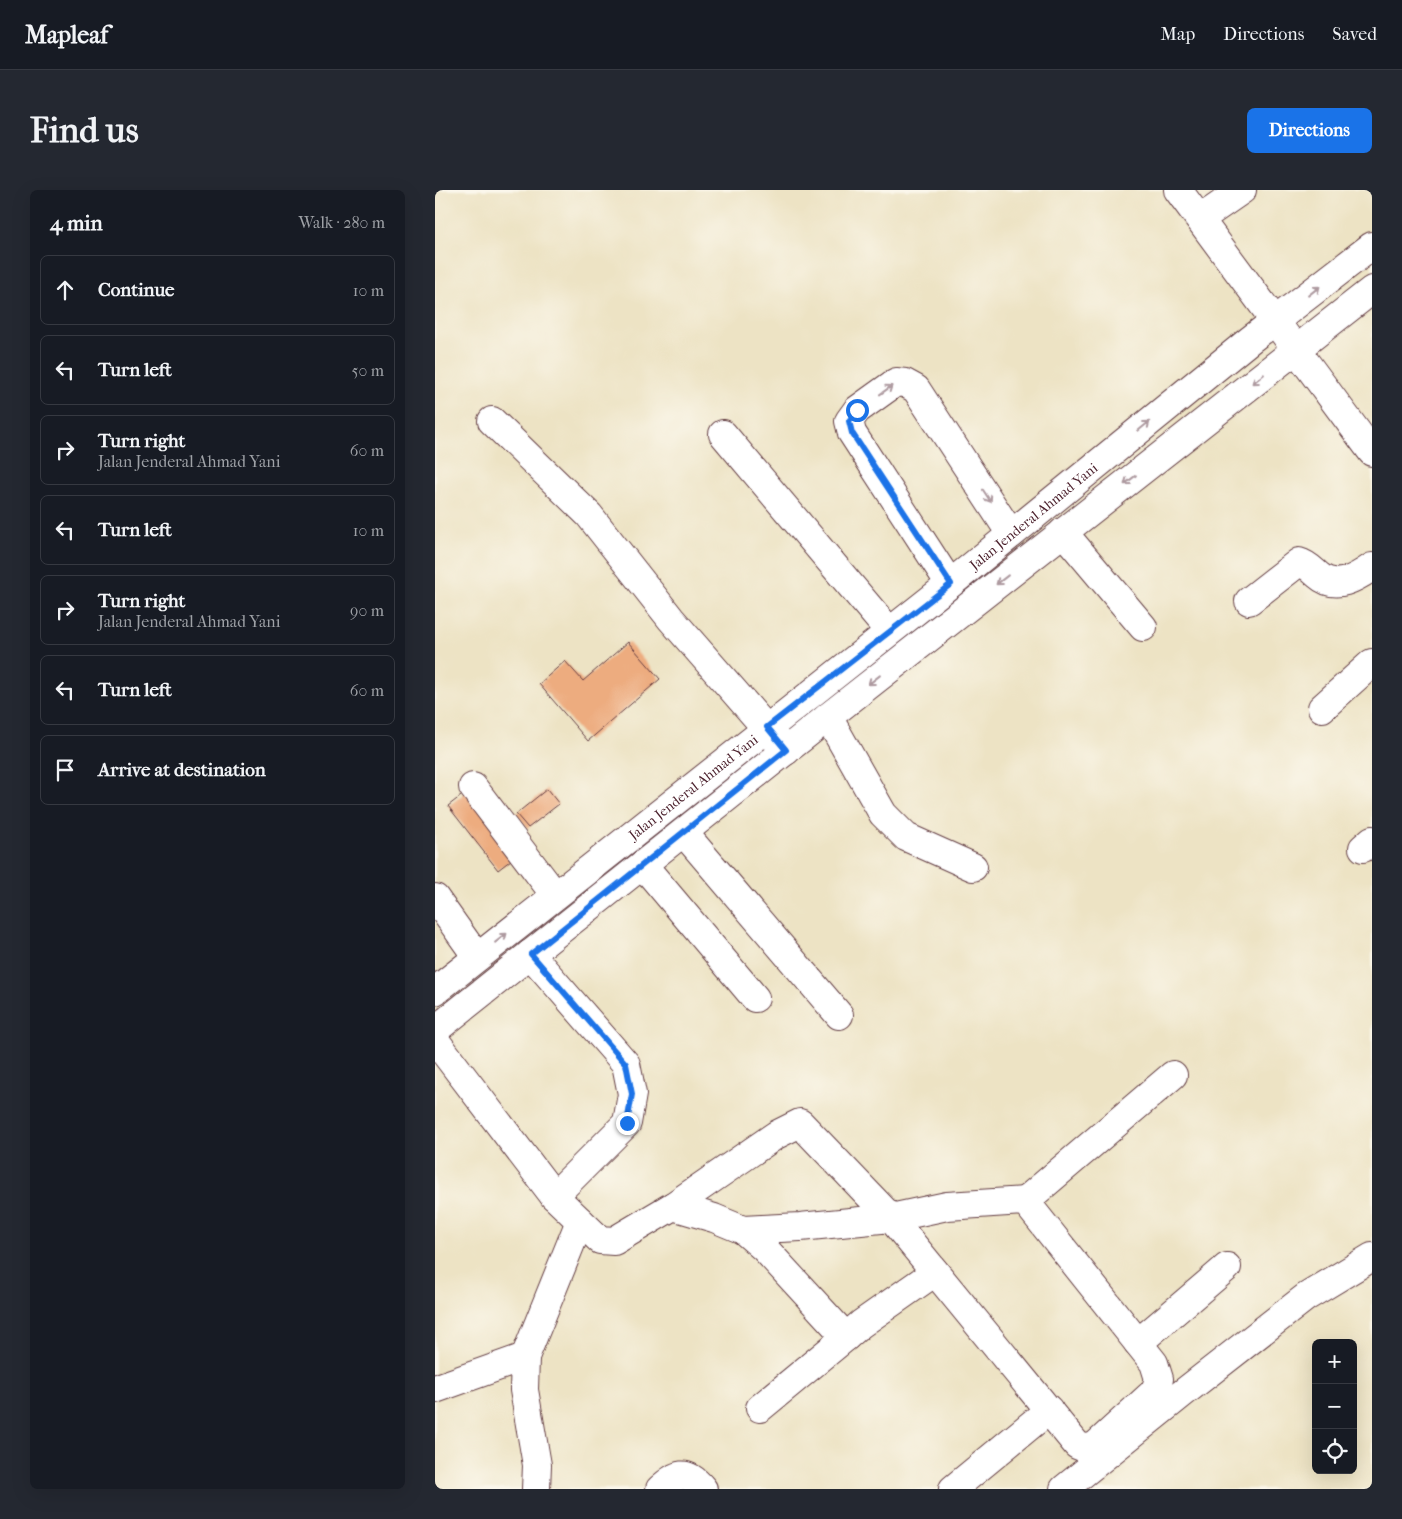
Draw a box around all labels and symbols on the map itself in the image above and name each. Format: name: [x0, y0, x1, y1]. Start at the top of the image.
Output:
one-way arrow: [1307, 285, 1320, 296]
one-way arrow: [1252, 374, 1265, 385]
one-way arrow: [879, 384, 892, 395]
route start: [846, 399, 869, 422]
one-way arrow: [1138, 420, 1151, 431]
street label: Jalan Jenderal Ahmad Yani: [965, 459, 1101, 574]
one-way arrow: [1124, 474, 1137, 485]
one-way arrow: [982, 489, 992, 503]
one-way arrow: [995, 575, 1009, 585]
one-way arrow: [868, 675, 881, 686]
street label: Jalan Jenderal Ahmad Yani: [624, 731, 761, 844]
one-way arrow: [494, 933, 507, 944]
route end: [616, 1112, 639, 1135]

